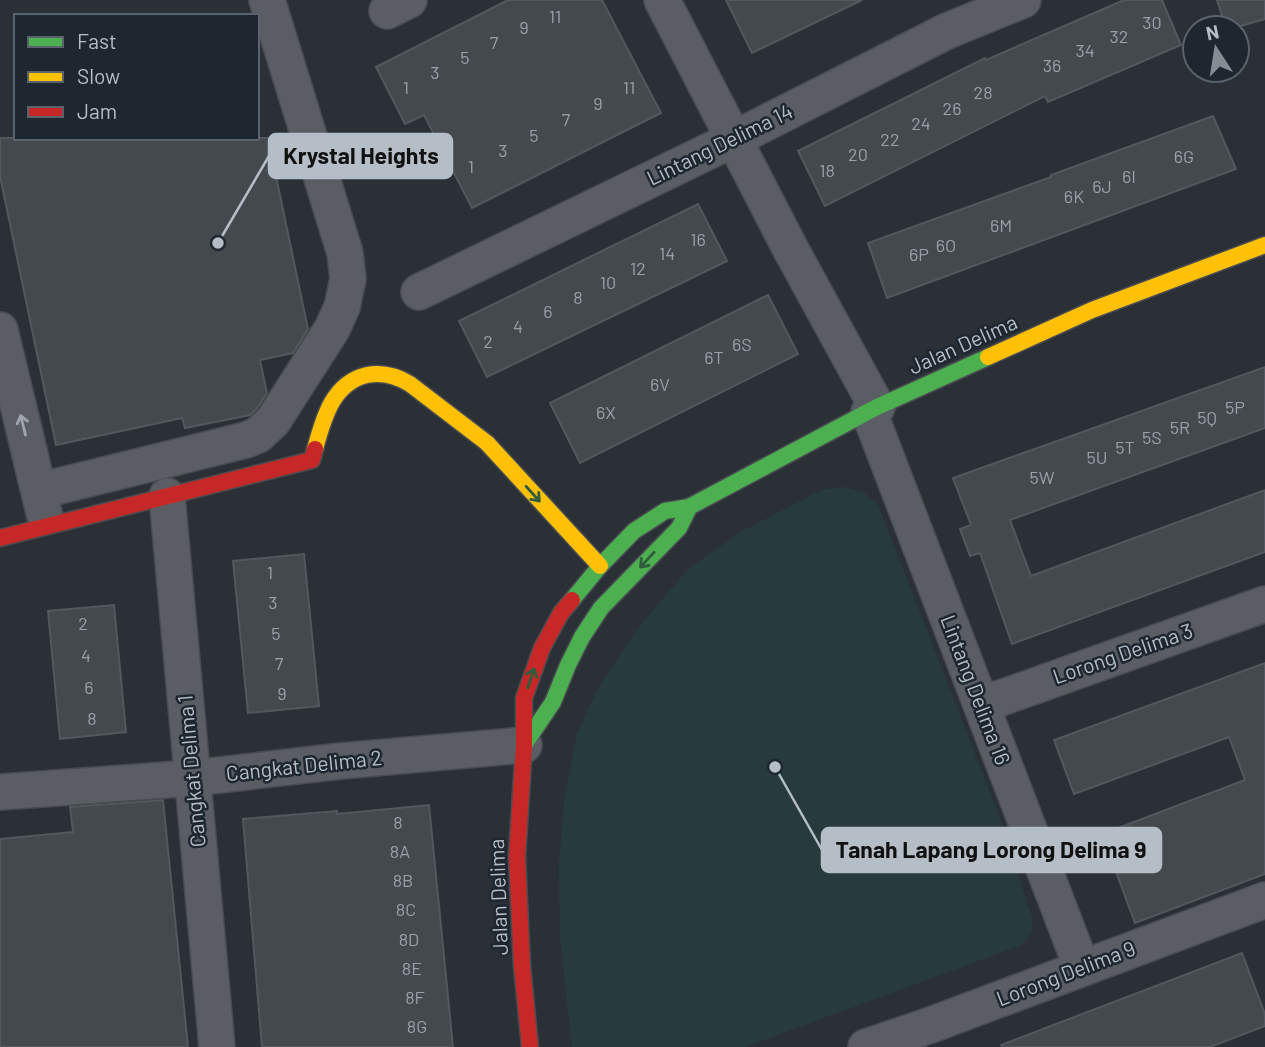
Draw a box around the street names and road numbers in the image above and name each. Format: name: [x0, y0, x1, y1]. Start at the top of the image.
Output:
street label: Lintang Delima 14: [642, 97, 796, 190]
street label: Jalan Delima: [904, 309, 1021, 379]
street label: Lintang Delima 16: [936, 611, 1016, 768]
street label: Lorong Delima 3: [1049, 617, 1196, 688]
street label: Cangkat Delima 1: [171, 694, 210, 848]
street label: Cangkat Delima 2: [225, 744, 383, 785]
street label: Jalan Delima: [483, 838, 512, 956]
street label: Lorong Delima 9: [992, 935, 1138, 1011]

